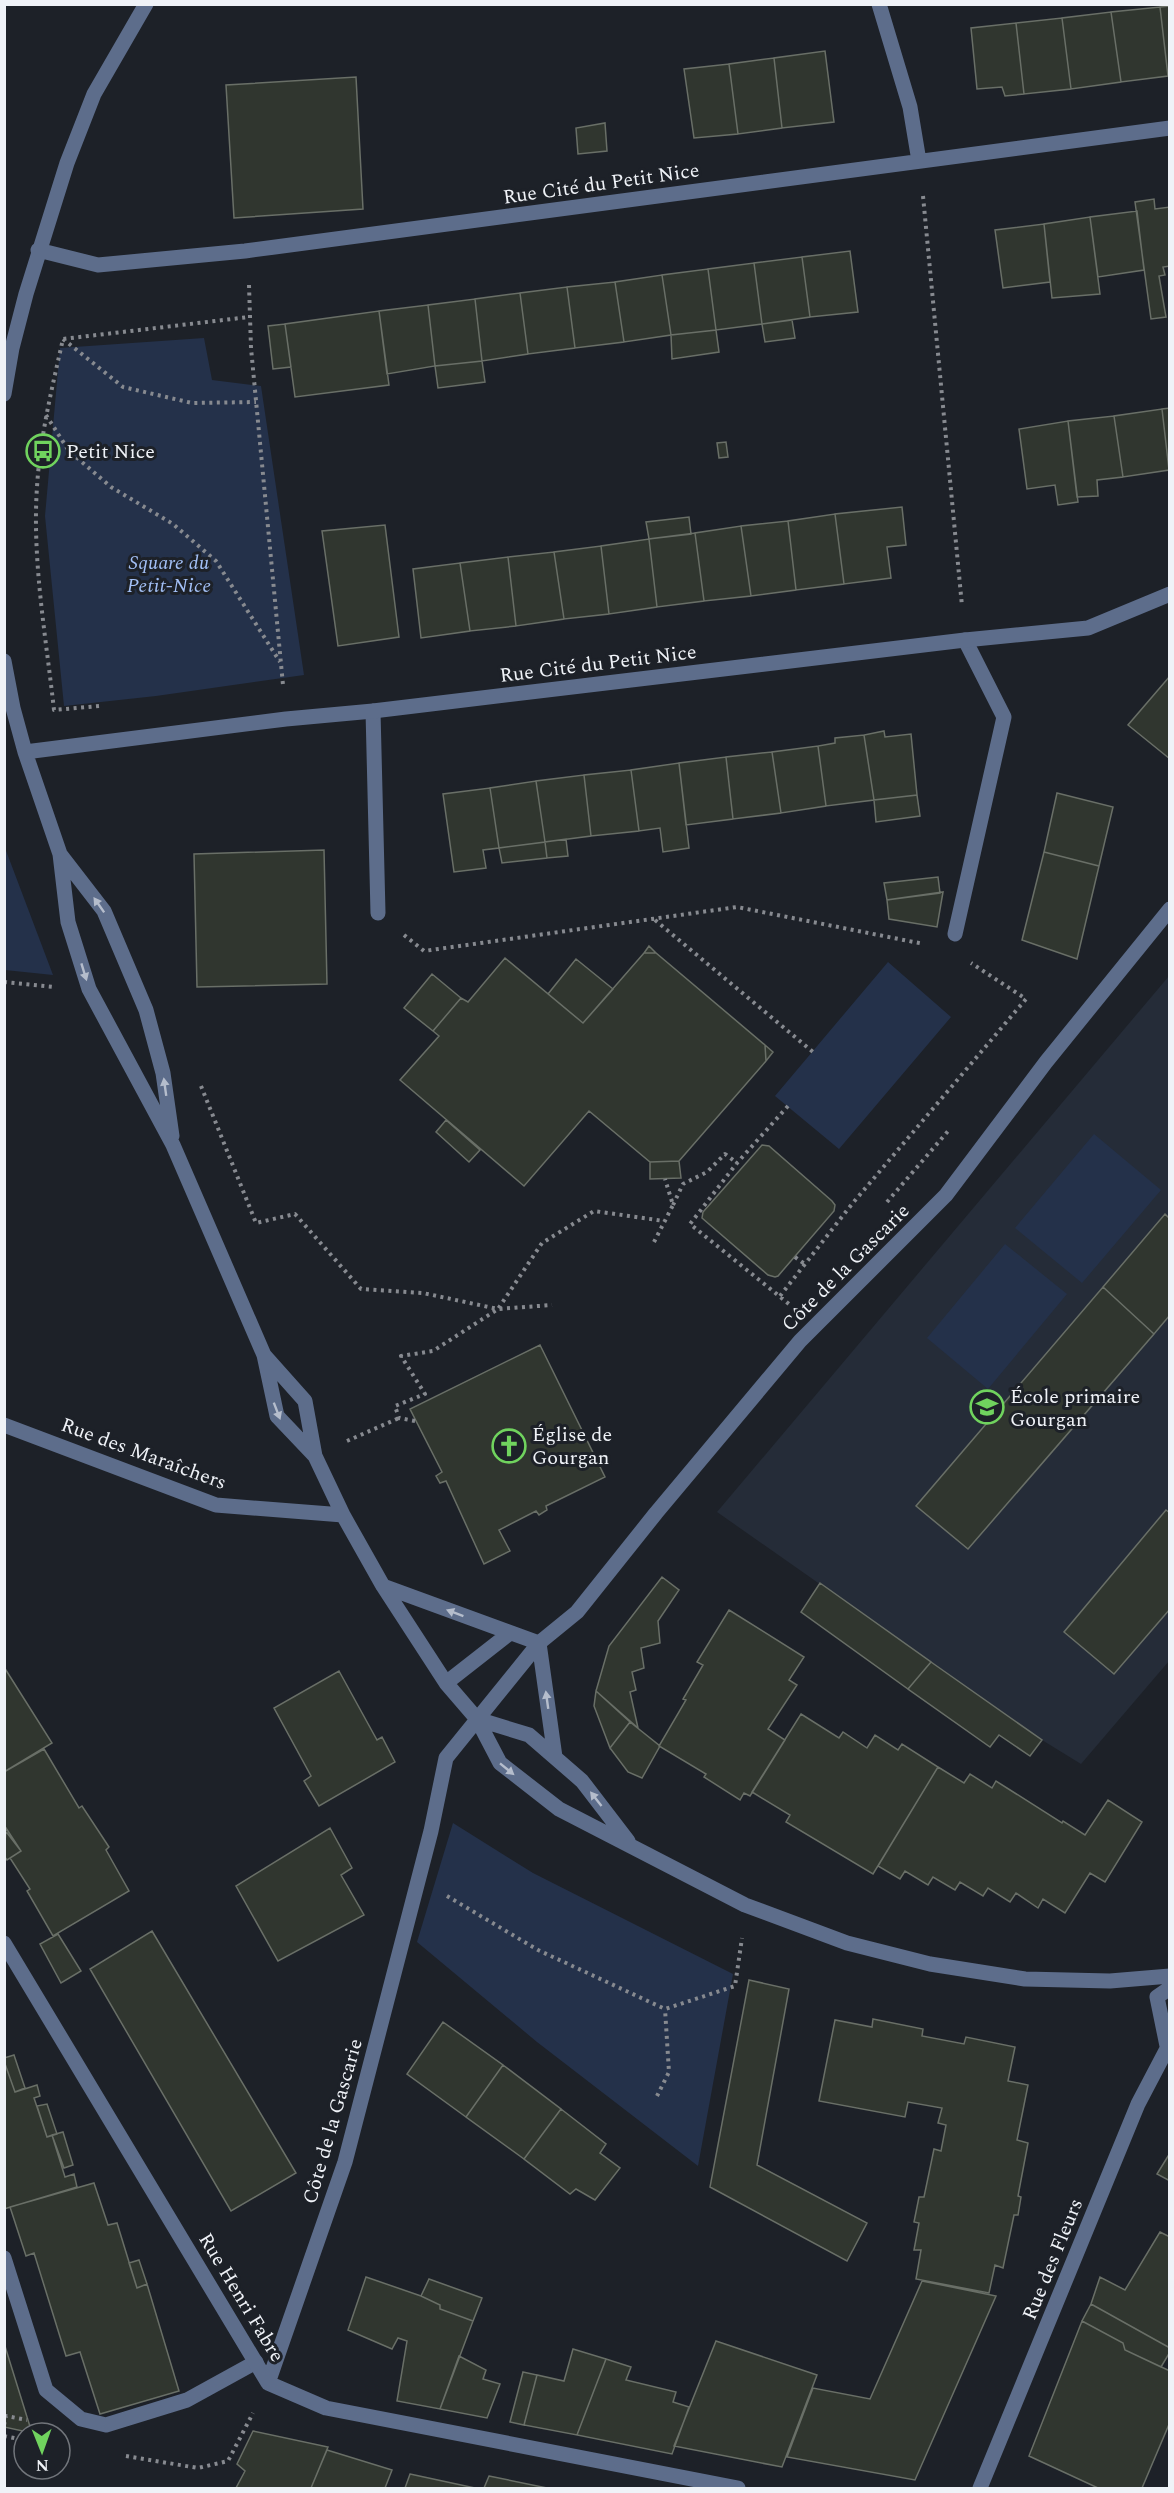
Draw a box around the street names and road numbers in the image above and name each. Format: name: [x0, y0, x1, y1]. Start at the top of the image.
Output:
street label: Rue Cité du Petit Nice: [501, 155, 701, 213]
street label: Rue Cité du Petit Nice: [498, 637, 698, 691]
street label: Côte de la Gascarie: [775, 1197, 917, 1339]
street label: Rue des Maraîchers: [57, 1410, 231, 1498]
street label: Côte de la Gascarie: [295, 2035, 371, 2207]
street label: Rue des Fleurs: [1015, 2194, 1091, 2325]
street label: Rue Henri Fabre: [191, 2227, 292, 2368]

